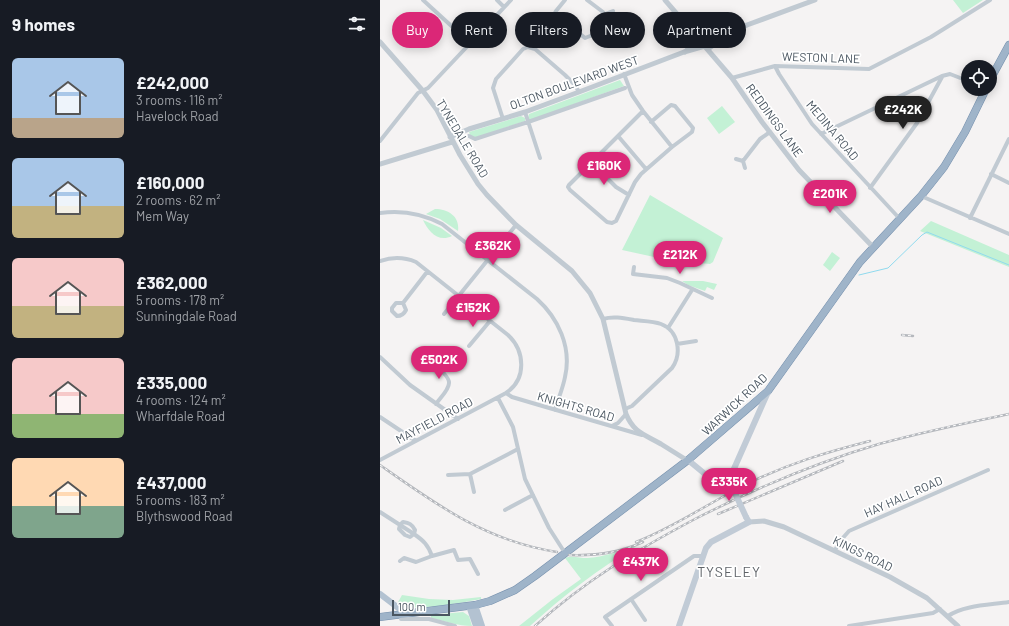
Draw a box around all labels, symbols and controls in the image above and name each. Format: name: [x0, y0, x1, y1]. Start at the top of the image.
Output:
chip: Buy: [392, 12, 443, 48]
chip: Rent: [451, 12, 507, 48]
chip: Filters: [515, 12, 582, 48]
chip: New: [590, 12, 645, 48]
chip: Apartment: [653, 12, 746, 48]
icon: filters: [346, 13, 368, 35]
text: 9 homes: [12, 14, 75, 34]
street label: WESTON LANE: [782, 49, 860, 65]
street label: OLTON BOULEVARD WEST: [508, 52, 640, 112]
map controls: [961, 60, 997, 96]
button: locate: [961, 60, 997, 96]
text: £242,000: [136, 72, 209, 92]
icon: home: [44, 74, 92, 122]
street label: REDDINGS LANE: [744, 81, 806, 159]
text: 3 rooms · 116 m²: [136, 92, 223, 108]
street label: TYNEDALE ROAD: [434, 96, 492, 180]
pin: £242K: [875, 96, 931, 130]
street label: MEDINA ROAD: [804, 97, 862, 163]
text: £242K: [884, 101, 922, 117]
text: Havelock Road: [136, 108, 219, 124]
pin: £160K: [576, 152, 632, 186]
text: £160K: [586, 157, 622, 173]
text: £160,000: [136, 172, 204, 192]
icon: home: [44, 174, 92, 222]
pin: £201K: [802, 180, 858, 214]
text: £201K: [812, 185, 848, 201]
text: 2 rooms · 62 m²: [136, 192, 221, 208]
text: Mem Way: [136, 208, 189, 224]
pin: £362K: [465, 232, 521, 266]
text: £362K: [474, 237, 512, 253]
pin: £212K: [652, 241, 708, 275]
text: £212K: [662, 246, 698, 262]
text: £362,000: [136, 272, 207, 292]
icon: home: [44, 274, 92, 322]
text: 5 rooms · 178 m²: [136, 292, 224, 308]
pin: £152K: [445, 294, 501, 328]
text: £152K: [456, 299, 491, 315]
text: Sunningdale Road: [136, 308, 237, 324]
pin: £502K: [411, 346, 467, 380]
text: £502K: [420, 351, 458, 367]
street label: WARWICK ROAD: [698, 370, 770, 438]
text: £335,000: [136, 372, 207, 392]
icon: home: [44, 374, 92, 422]
street label: KNIGHTS ROAD: [536, 388, 616, 424]
text: 4 rooms · 124 m²: [136, 392, 226, 408]
street label: MAYFIELD ROAD: [393, 394, 475, 446]
text: Wharfdale Road: [136, 408, 225, 424]
pin: £335K: [701, 468, 757, 502]
text: £437,000: [136, 472, 206, 492]
street label: HAY HALL ROAD: [862, 472, 944, 520]
text: £335K: [710, 473, 748, 489]
icon: home: [44, 474, 92, 522]
text: 5 rooms · 183 m²: [136, 492, 225, 508]
text: Blythswood Road: [136, 508, 233, 524]
street label: KINGS ROAD: [831, 533, 895, 573]
pin: £437K: [613, 548, 669, 582]
text: £437K: [622, 553, 660, 569]
district label: TYSELEY: [697, 563, 761, 580]
scale bar: [392, 598, 450, 617]
text: 100 m: [398, 600, 426, 613]

